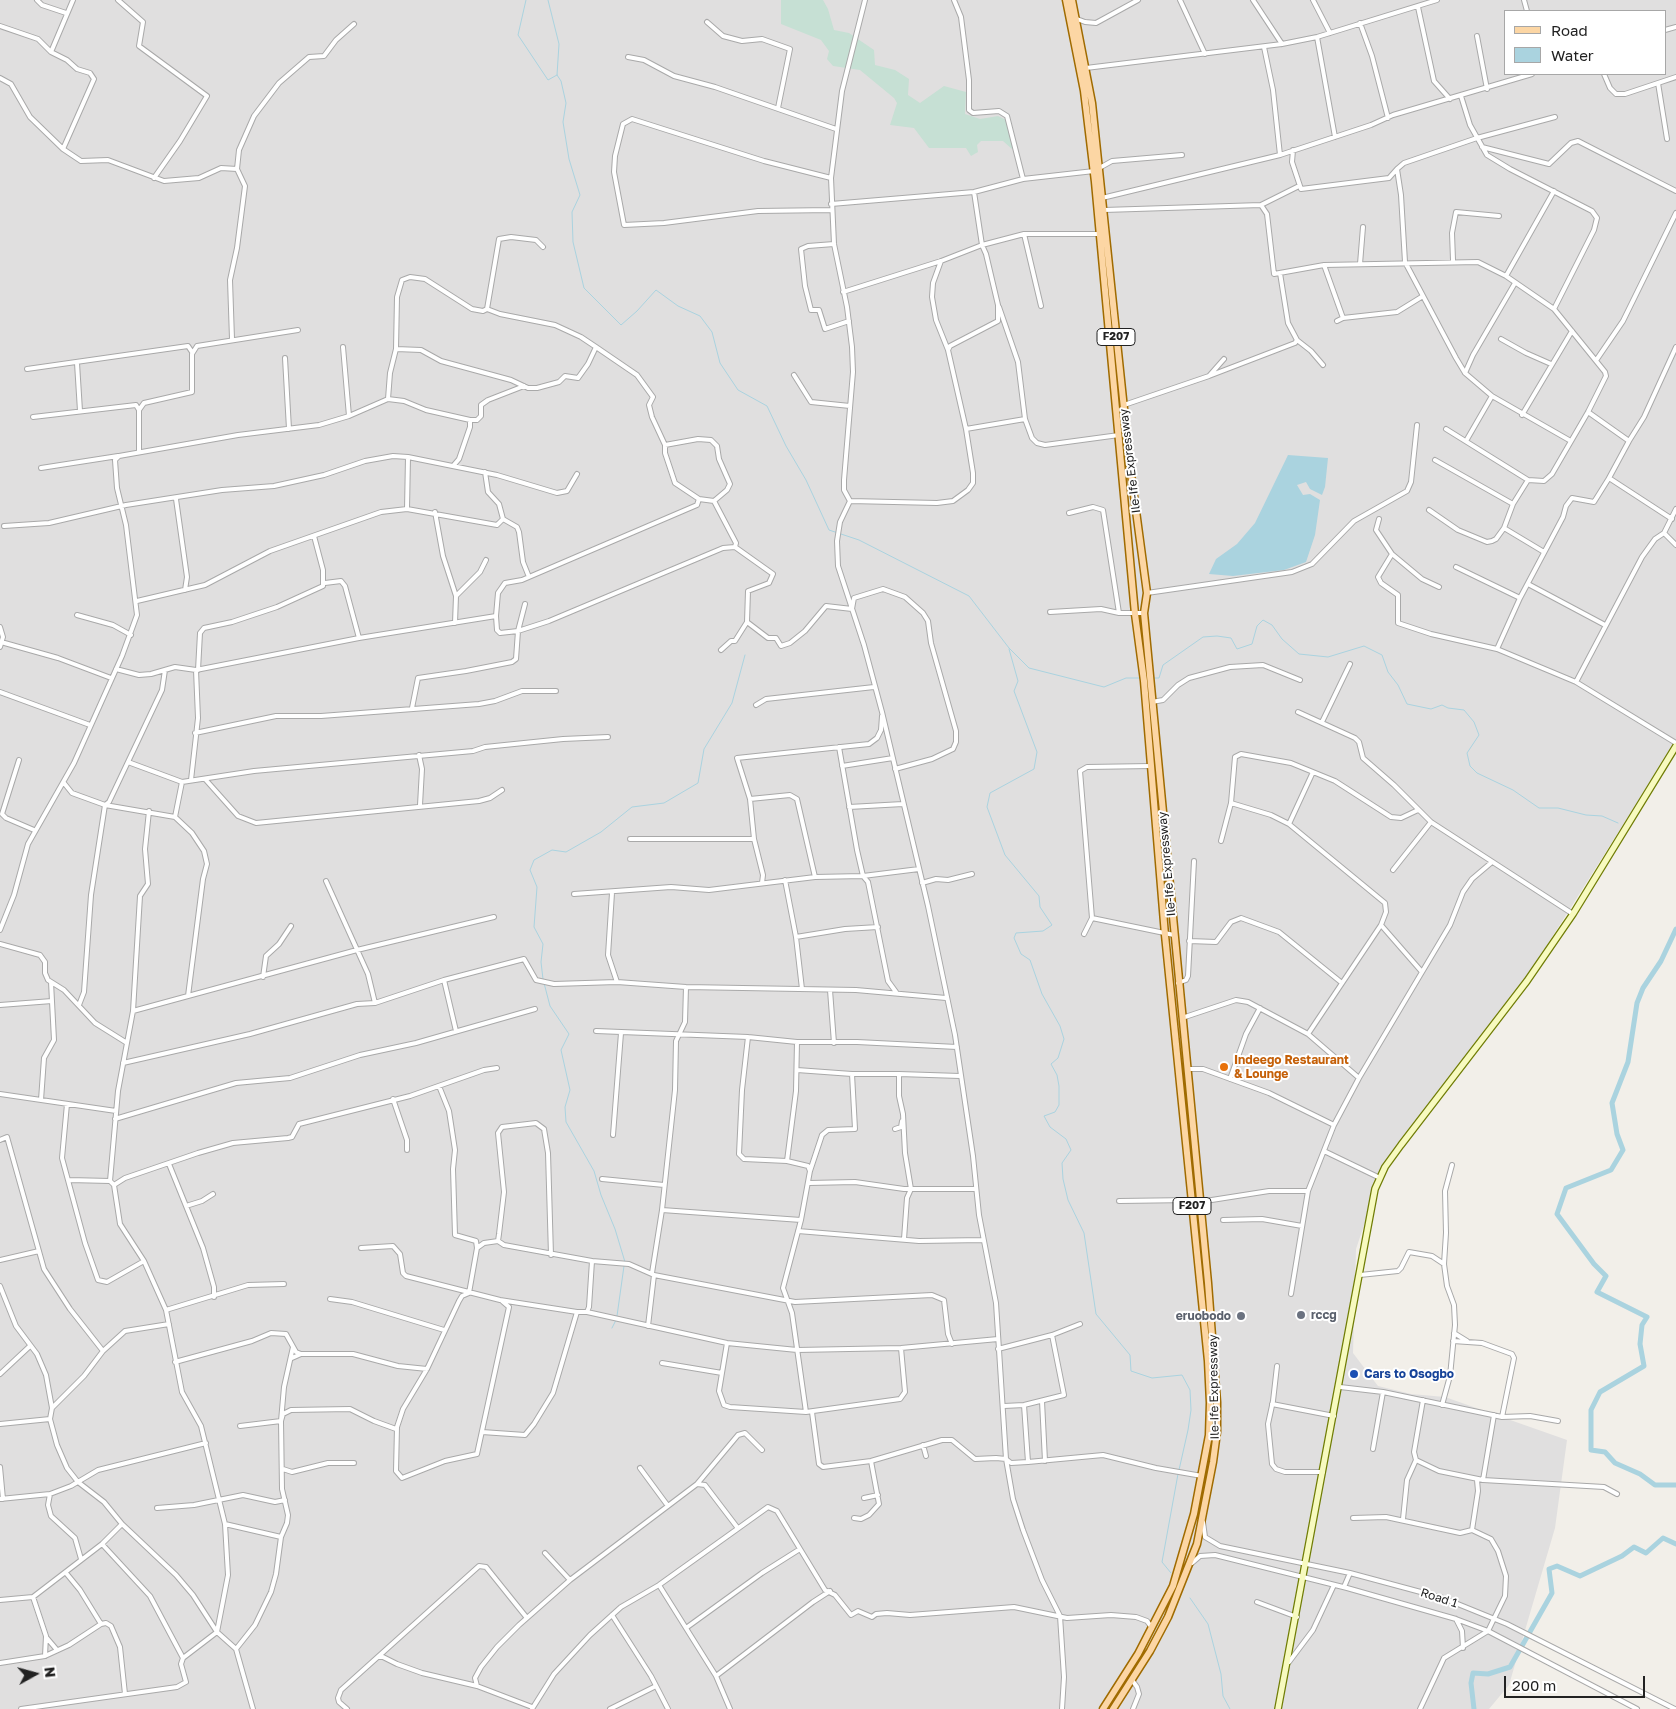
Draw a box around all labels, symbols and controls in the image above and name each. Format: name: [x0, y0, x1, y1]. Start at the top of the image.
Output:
legend: [1504, 10, 1666, 75]
text: Road: [1551, 21, 1588, 39]
text: Water: [1551, 46, 1594, 64]
road number: F207: [1097, 328, 1135, 346]
street label: Ile-Ife Expressway: [1116, 408, 1144, 514]
street label: Ile-Ife Expressway: [1155, 811, 1179, 917]
place label: Indeego Restaurant & Lounge: [1234, 1053, 1349, 1081]
marker: Indeego Restaurant & Lounge: [1218, 1061, 1230, 1073]
road number: F207: [1173, 1198, 1211, 1214]
place label: rccg: [1311, 1308, 1337, 1322]
place label: eruobodo: [1176, 1309, 1231, 1323]
marker: rccg: [1295, 1309, 1307, 1321]
marker: eruobodo: [1235, 1310, 1247, 1322]
street label: Ile-Ife Expressway: [1206, 1334, 1222, 1440]
place label: Cars to Osogbo: [1364, 1367, 1454, 1381]
marker: Cars to Osogbo: [1348, 1368, 1360, 1380]
street label: Road 1: [1419, 1585, 1459, 1611]
north arrow: [10, 1649, 60, 1699]
text: N: [41, 1666, 59, 1678]
scale bar: [1506, 1666, 1647, 1698]
text: 200 m: [1512, 1676, 1556, 1694]

